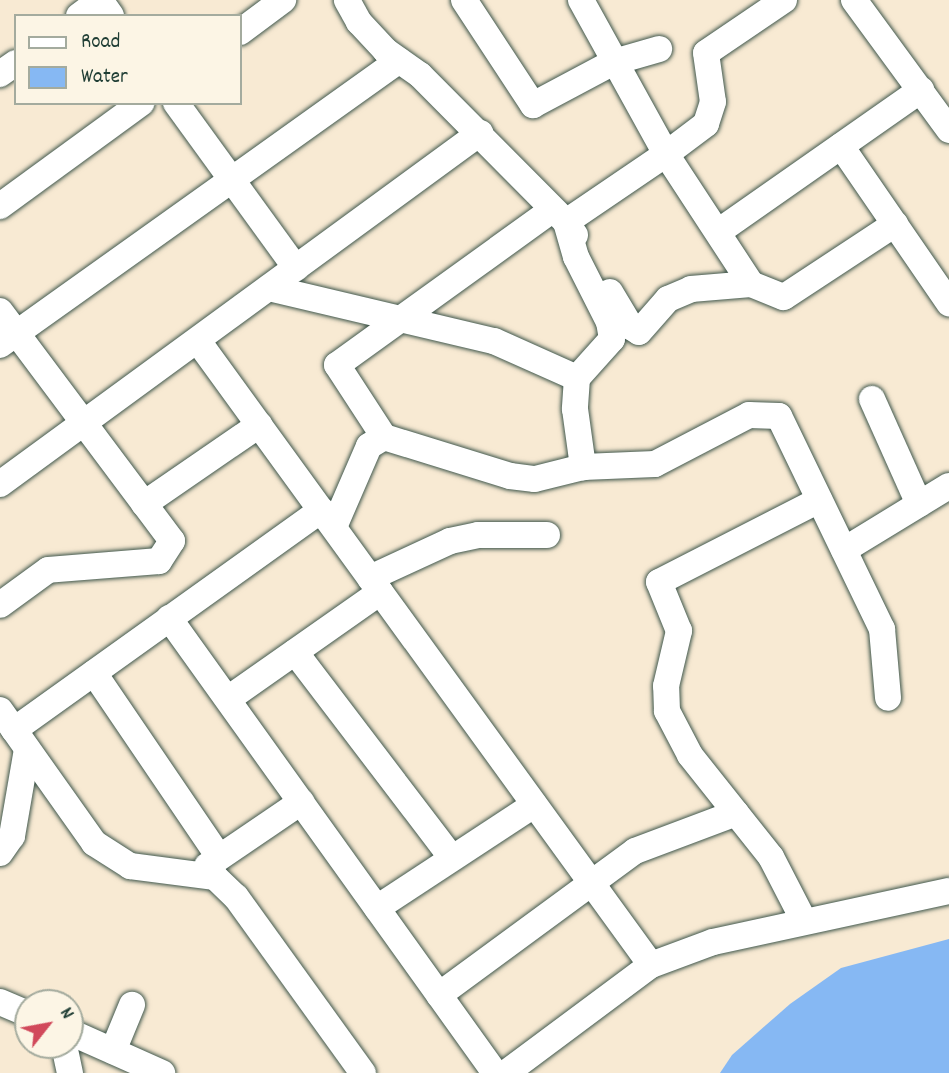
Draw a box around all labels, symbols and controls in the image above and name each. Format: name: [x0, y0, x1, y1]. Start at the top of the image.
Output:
legend: [14, 14, 242, 105]
text: Road: [81, 28, 120, 58]
text: Water: [81, 63, 128, 93]
north arrow: [14, 989, 84, 1059]
text: N: [52, 1003, 80, 1025]

